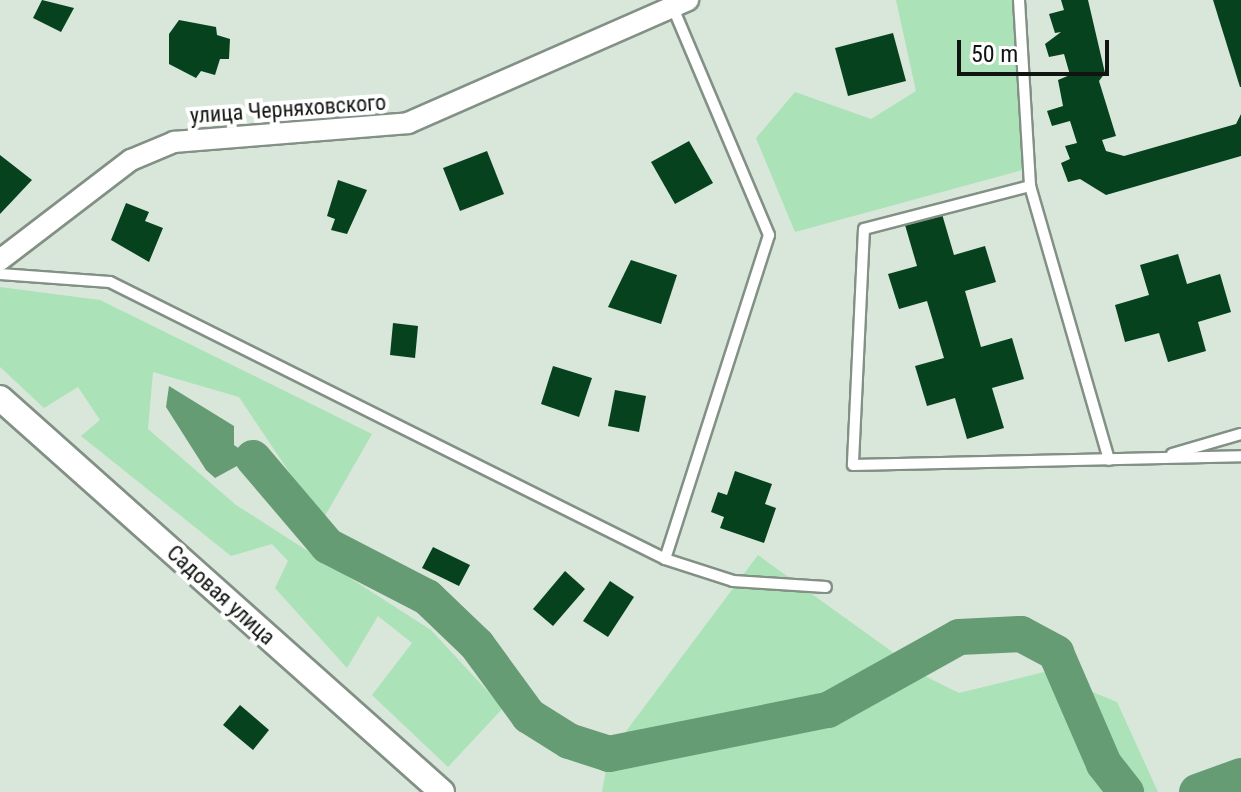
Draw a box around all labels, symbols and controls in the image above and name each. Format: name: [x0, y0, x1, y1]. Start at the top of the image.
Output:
scale bar: [961, 24, 1113, 74]
text: 50 m: [971, 40, 1018, 68]
street label: улица Черняховского: [189, 89, 387, 129]
street label: Садовая улица: [162, 540, 280, 650]

